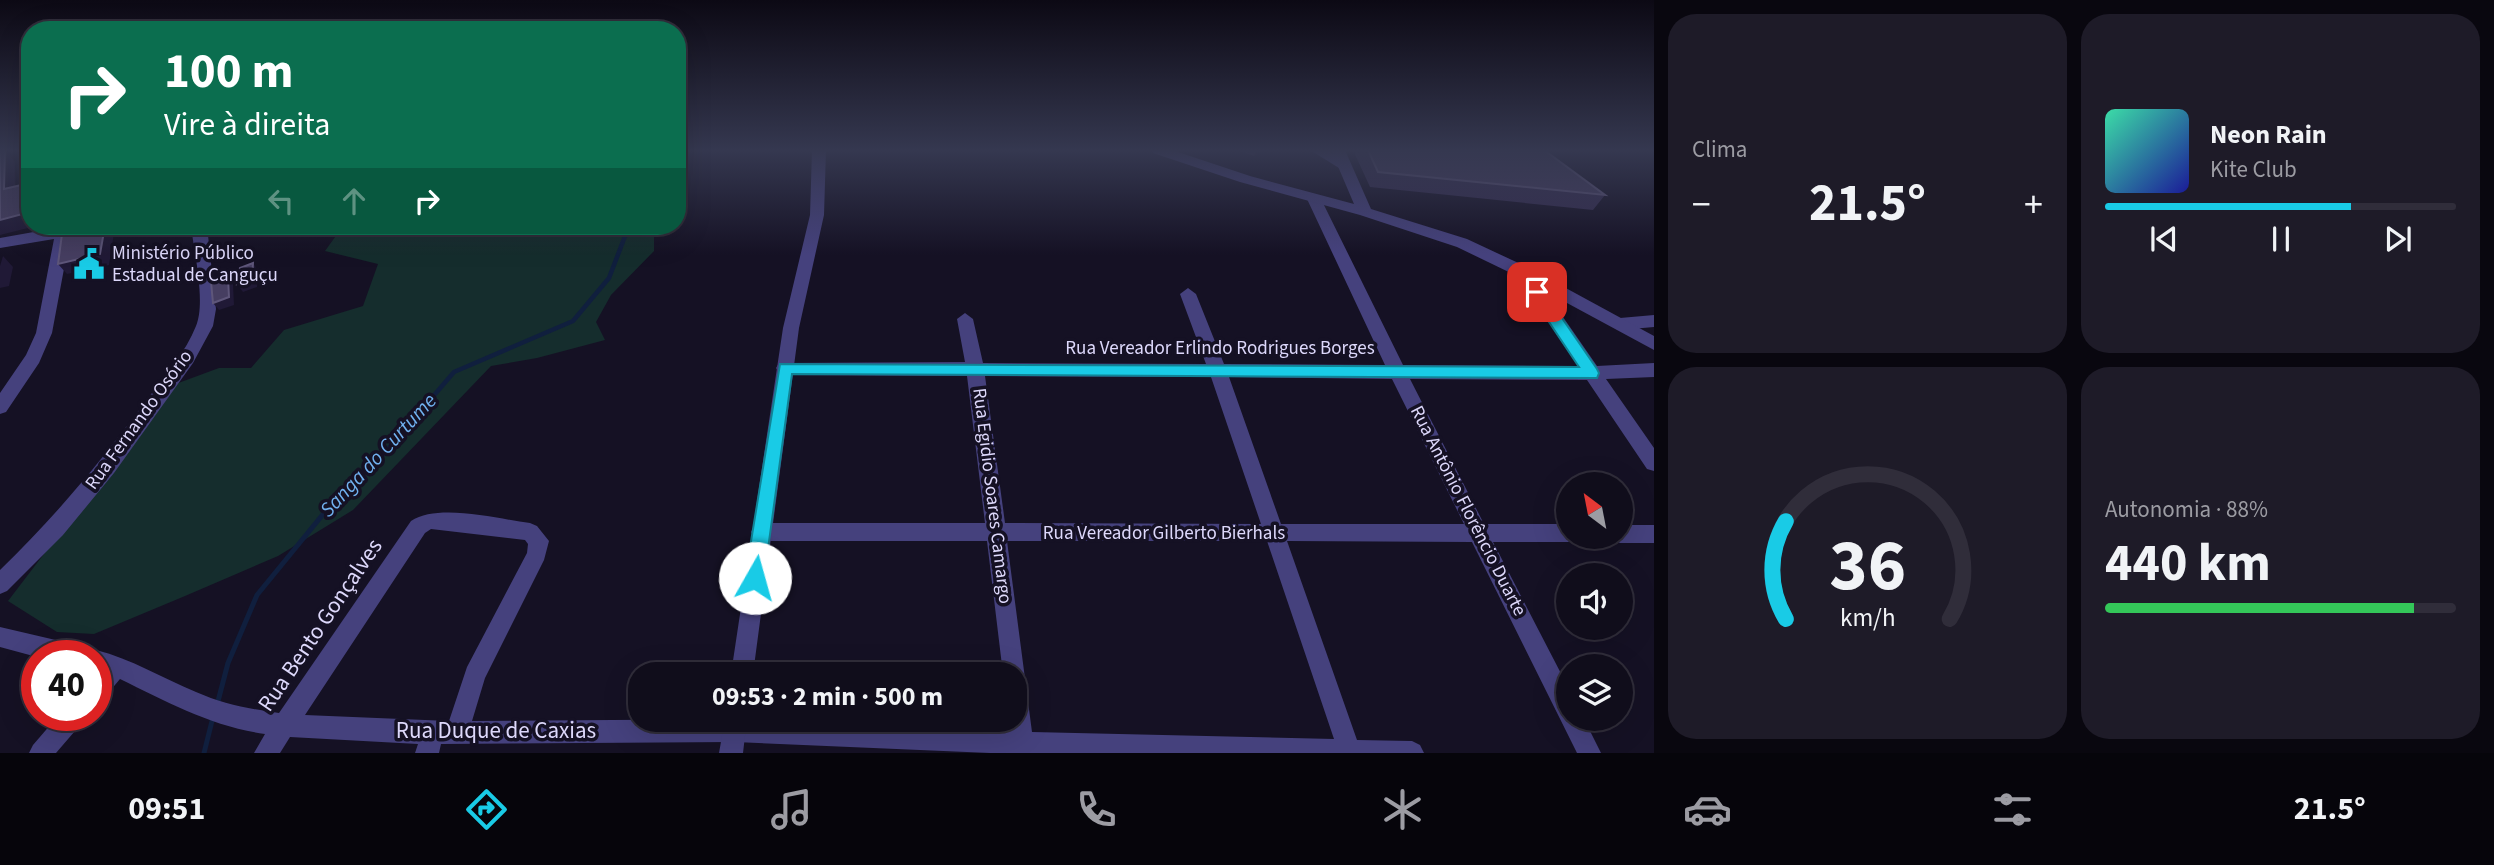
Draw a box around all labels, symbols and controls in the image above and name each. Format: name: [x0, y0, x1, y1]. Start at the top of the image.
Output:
text: 100 m: [164, 37, 293, 107]
icon: right: [49, 49, 140, 140]
text: Vire à direita: [164, 102, 330, 148]
text: Neon Rain: [2210, 116, 2327, 153]
text: Clima: [1692, 133, 1747, 166]
text: Kite Club: [2210, 153, 2297, 186]
text: 21.5°: [1809, 167, 1926, 241]
text: −: [1692, 178, 1711, 232]
text: +: [2024, 178, 2043, 232]
icon: left: [262, 182, 300, 220]
icon: ahead: [335, 182, 373, 220]
icon: right: [408, 182, 446, 220]
icon: previous: [2145, 220, 2183, 258]
icon: pause: [2262, 220, 2300, 258]
icon: next: [2379, 220, 2417, 258]
place label: Ministério Público Estadual de Canguçu: [112, 240, 278, 289]
public building icon: Ministério Público Estadual de Canguçu: [72, 247, 106, 281]
pin: [1507, 262, 1567, 322]
icon: arrive: [1518, 273, 1556, 311]
street label: Rua Vereador Erlindo Rodrigues Borges: [1065, 335, 1375, 362]
street label: Rua Fernando Osório: [79, 344, 199, 496]
water label: Sanga do Curtume: [313, 386, 443, 524]
street label: Rua Egidio Soares Camargo: [965, 387, 1019, 605]
street label: Rua Antônio Florêncio Duarte: [1403, 401, 1533, 621]
north arrow: [1556, 472, 1633, 550]
map controls: [1556, 472, 1633, 731]
text: Autonomia · 88%: [2105, 493, 2268, 526]
text: 36: [1829, 514, 1906, 618]
street label: Rua Vereador Gilberto Bierhals: [1043, 520, 1285, 547]
text: 440 km: [2105, 527, 2271, 601]
street label: Rua Bento Gonçalves: [250, 532, 390, 718]
position arrow: [718, 541, 792, 615]
button: sound: [1556, 563, 1633, 640]
text: km/h: [1840, 600, 1895, 636]
speed limit sign: 40: [21, 640, 112, 731]
button: layers: [1556, 654, 1633, 731]
text: 09:53 · 2 min · 500 m: [712, 678, 943, 715]
street label: Rua Duque de Caxias: [396, 714, 596, 747]
icon: directions: [462, 785, 511, 834]
icon: music: [767, 785, 816, 834]
icon: phone: [1072, 785, 1121, 834]
icon: climate: [1378, 785, 1427, 834]
icon: car: [1683, 785, 1732, 834]
icon: filters: [1988, 785, 2037, 834]
text: 09:51: [128, 786, 205, 832]
text: 21.5°: [2294, 786, 2366, 832]

